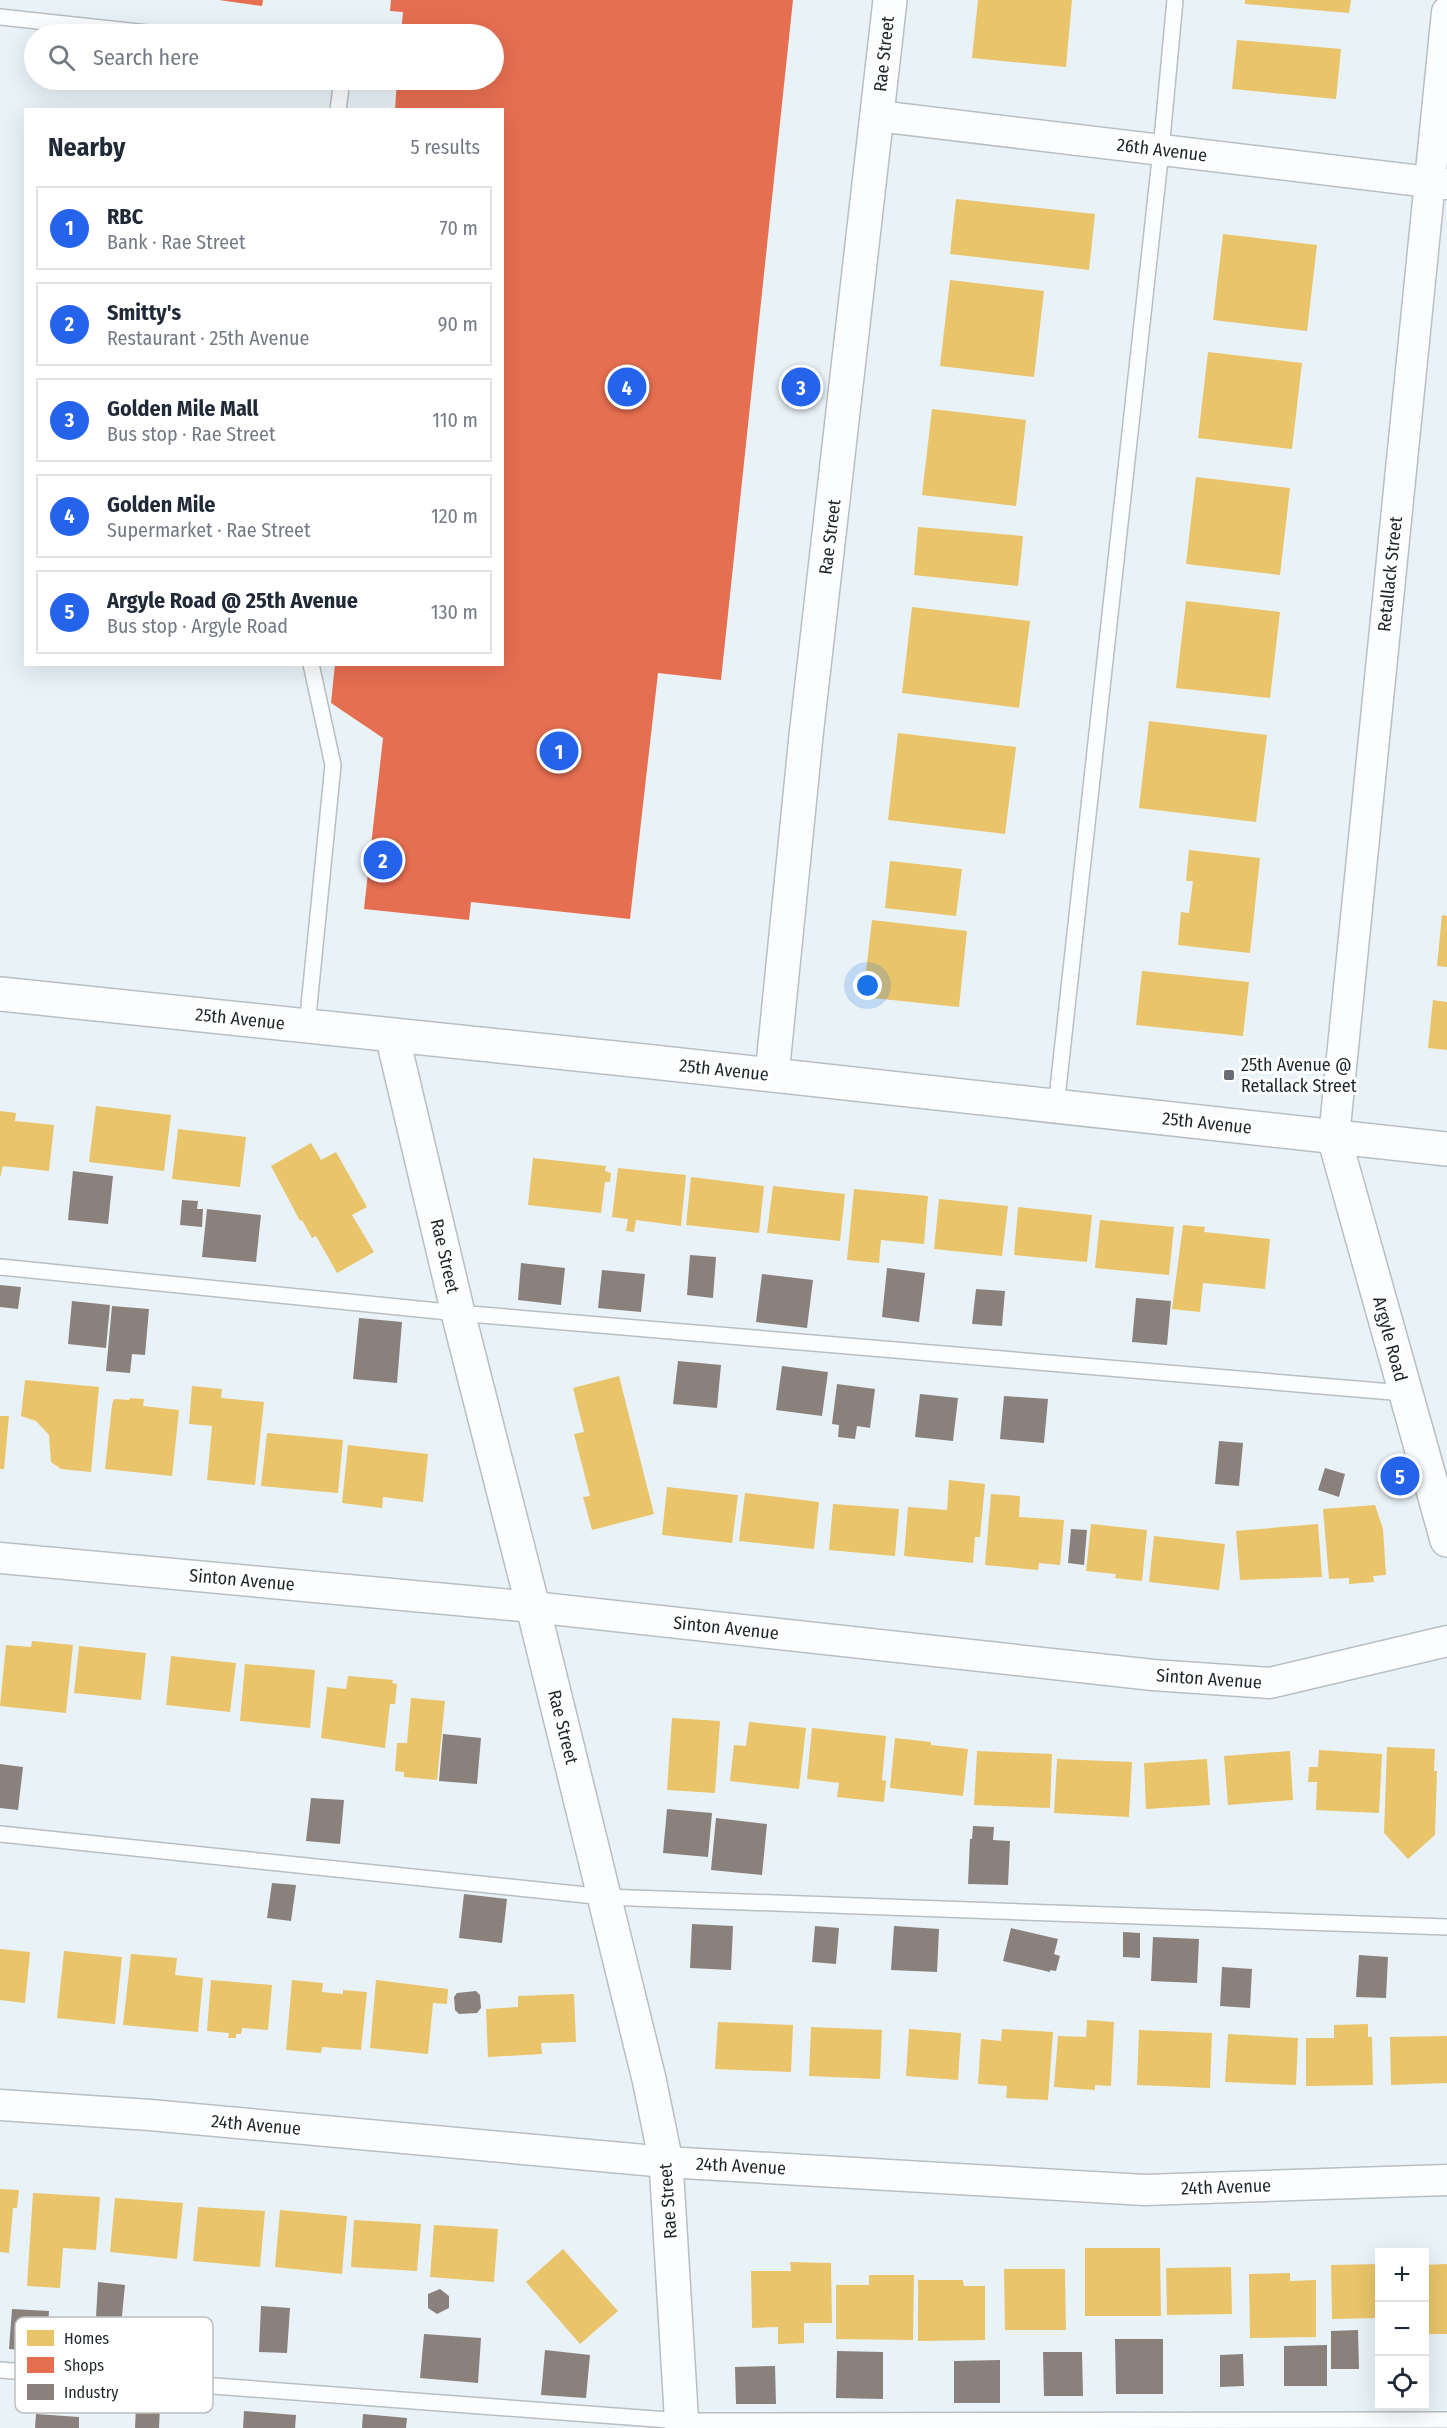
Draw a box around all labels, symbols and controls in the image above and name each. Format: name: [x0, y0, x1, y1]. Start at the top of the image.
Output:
street label: Rae Street: [869, 15, 899, 93]
search box: [24, 24, 504, 90]
icon: search: [45, 41, 78, 74]
text: Search here: [93, 44, 199, 71]
text: Nearby: [48, 132, 125, 163]
street label: 26th Avenue: [1116, 134, 1208, 166]
text: 5 results: [410, 135, 480, 159]
text: RBC: [107, 203, 143, 230]
text: 1: [65, 216, 74, 240]
text: 70 m: [440, 216, 478, 240]
text: Bank · Rae Street: [107, 230, 246, 254]
text: Smitty's: [107, 299, 181, 326]
text: 2: [65, 312, 74, 336]
text: 90 m: [438, 312, 478, 336]
text: Restaurant · 25th Avenue: [107, 326, 309, 350]
pin: 4: [608, 364, 646, 410]
pin: 3: [782, 364, 820, 410]
text: Golden Mile Mall: [107, 395, 259, 422]
text: 3: [65, 408, 74, 432]
text: 110 m: [432, 408, 478, 432]
text: Bus stop · Rae Street: [107, 422, 275, 446]
text: Golden Mile: [107, 491, 215, 518]
street label: Rae Street: [814, 498, 846, 576]
text: 4: [64, 504, 75, 528]
text: 120 m: [431, 504, 478, 528]
street label: Retallack Street: [1373, 515, 1407, 633]
text: Supermarket · Rae Street: [107, 518, 311, 542]
text: Argyle Road @ 25th Avenue: [107, 587, 358, 614]
text: 5: [65, 600, 74, 624]
text: 130 m: [431, 600, 478, 624]
text: Bus stop · Argyle Road: [107, 614, 288, 638]
pin: 1: [540, 728, 578, 774]
pin: 2: [364, 838, 403, 882]
your location: [853, 971, 882, 1000]
street label: 25th Avenue: [194, 1003, 286, 1035]
street label: 25th Avenue: [678, 1054, 770, 1086]
place label: 25th Avenue @ Retallack Street: [1241, 1054, 1357, 1097]
marker: 25th Avenue @ Retallack Street: [1222, 1068, 1236, 1082]
street label: 25th Avenue: [1161, 1107, 1253, 1139]
street label: Rae Street: [426, 1217, 464, 1296]
street label: Argyle Road: [1368, 1294, 1412, 1384]
pin: 5: [1380, 1454, 1420, 1498]
street label: Sinton Avenue: [188, 1564, 296, 1596]
street label: Sinton Avenue: [672, 1612, 780, 1644]
street label: Sinton Avenue: [1155, 1664, 1263, 1694]
street label: Rae Street: [543, 1688, 583, 1767]
street label: 24th Avenue: [210, 2110, 302, 2140]
street label: 24th Avenue: [695, 2153, 787, 2179]
street label: Rae Street: [654, 2162, 682, 2240]
street label: 24th Avenue: [1181, 2174, 1271, 2200]
map controls: [1375, 2248, 1429, 2410]
button: +: [1375, 2248, 1429, 2302]
button: −: [1375, 2302, 1429, 2356]
legend: [15, 2317, 213, 2413]
text: Homes: [64, 2329, 109, 2348]
text: Shops: [64, 2356, 104, 2375]
button: locate: [1375, 2356, 1429, 2410]
text: Industry: [64, 2383, 119, 2402]

